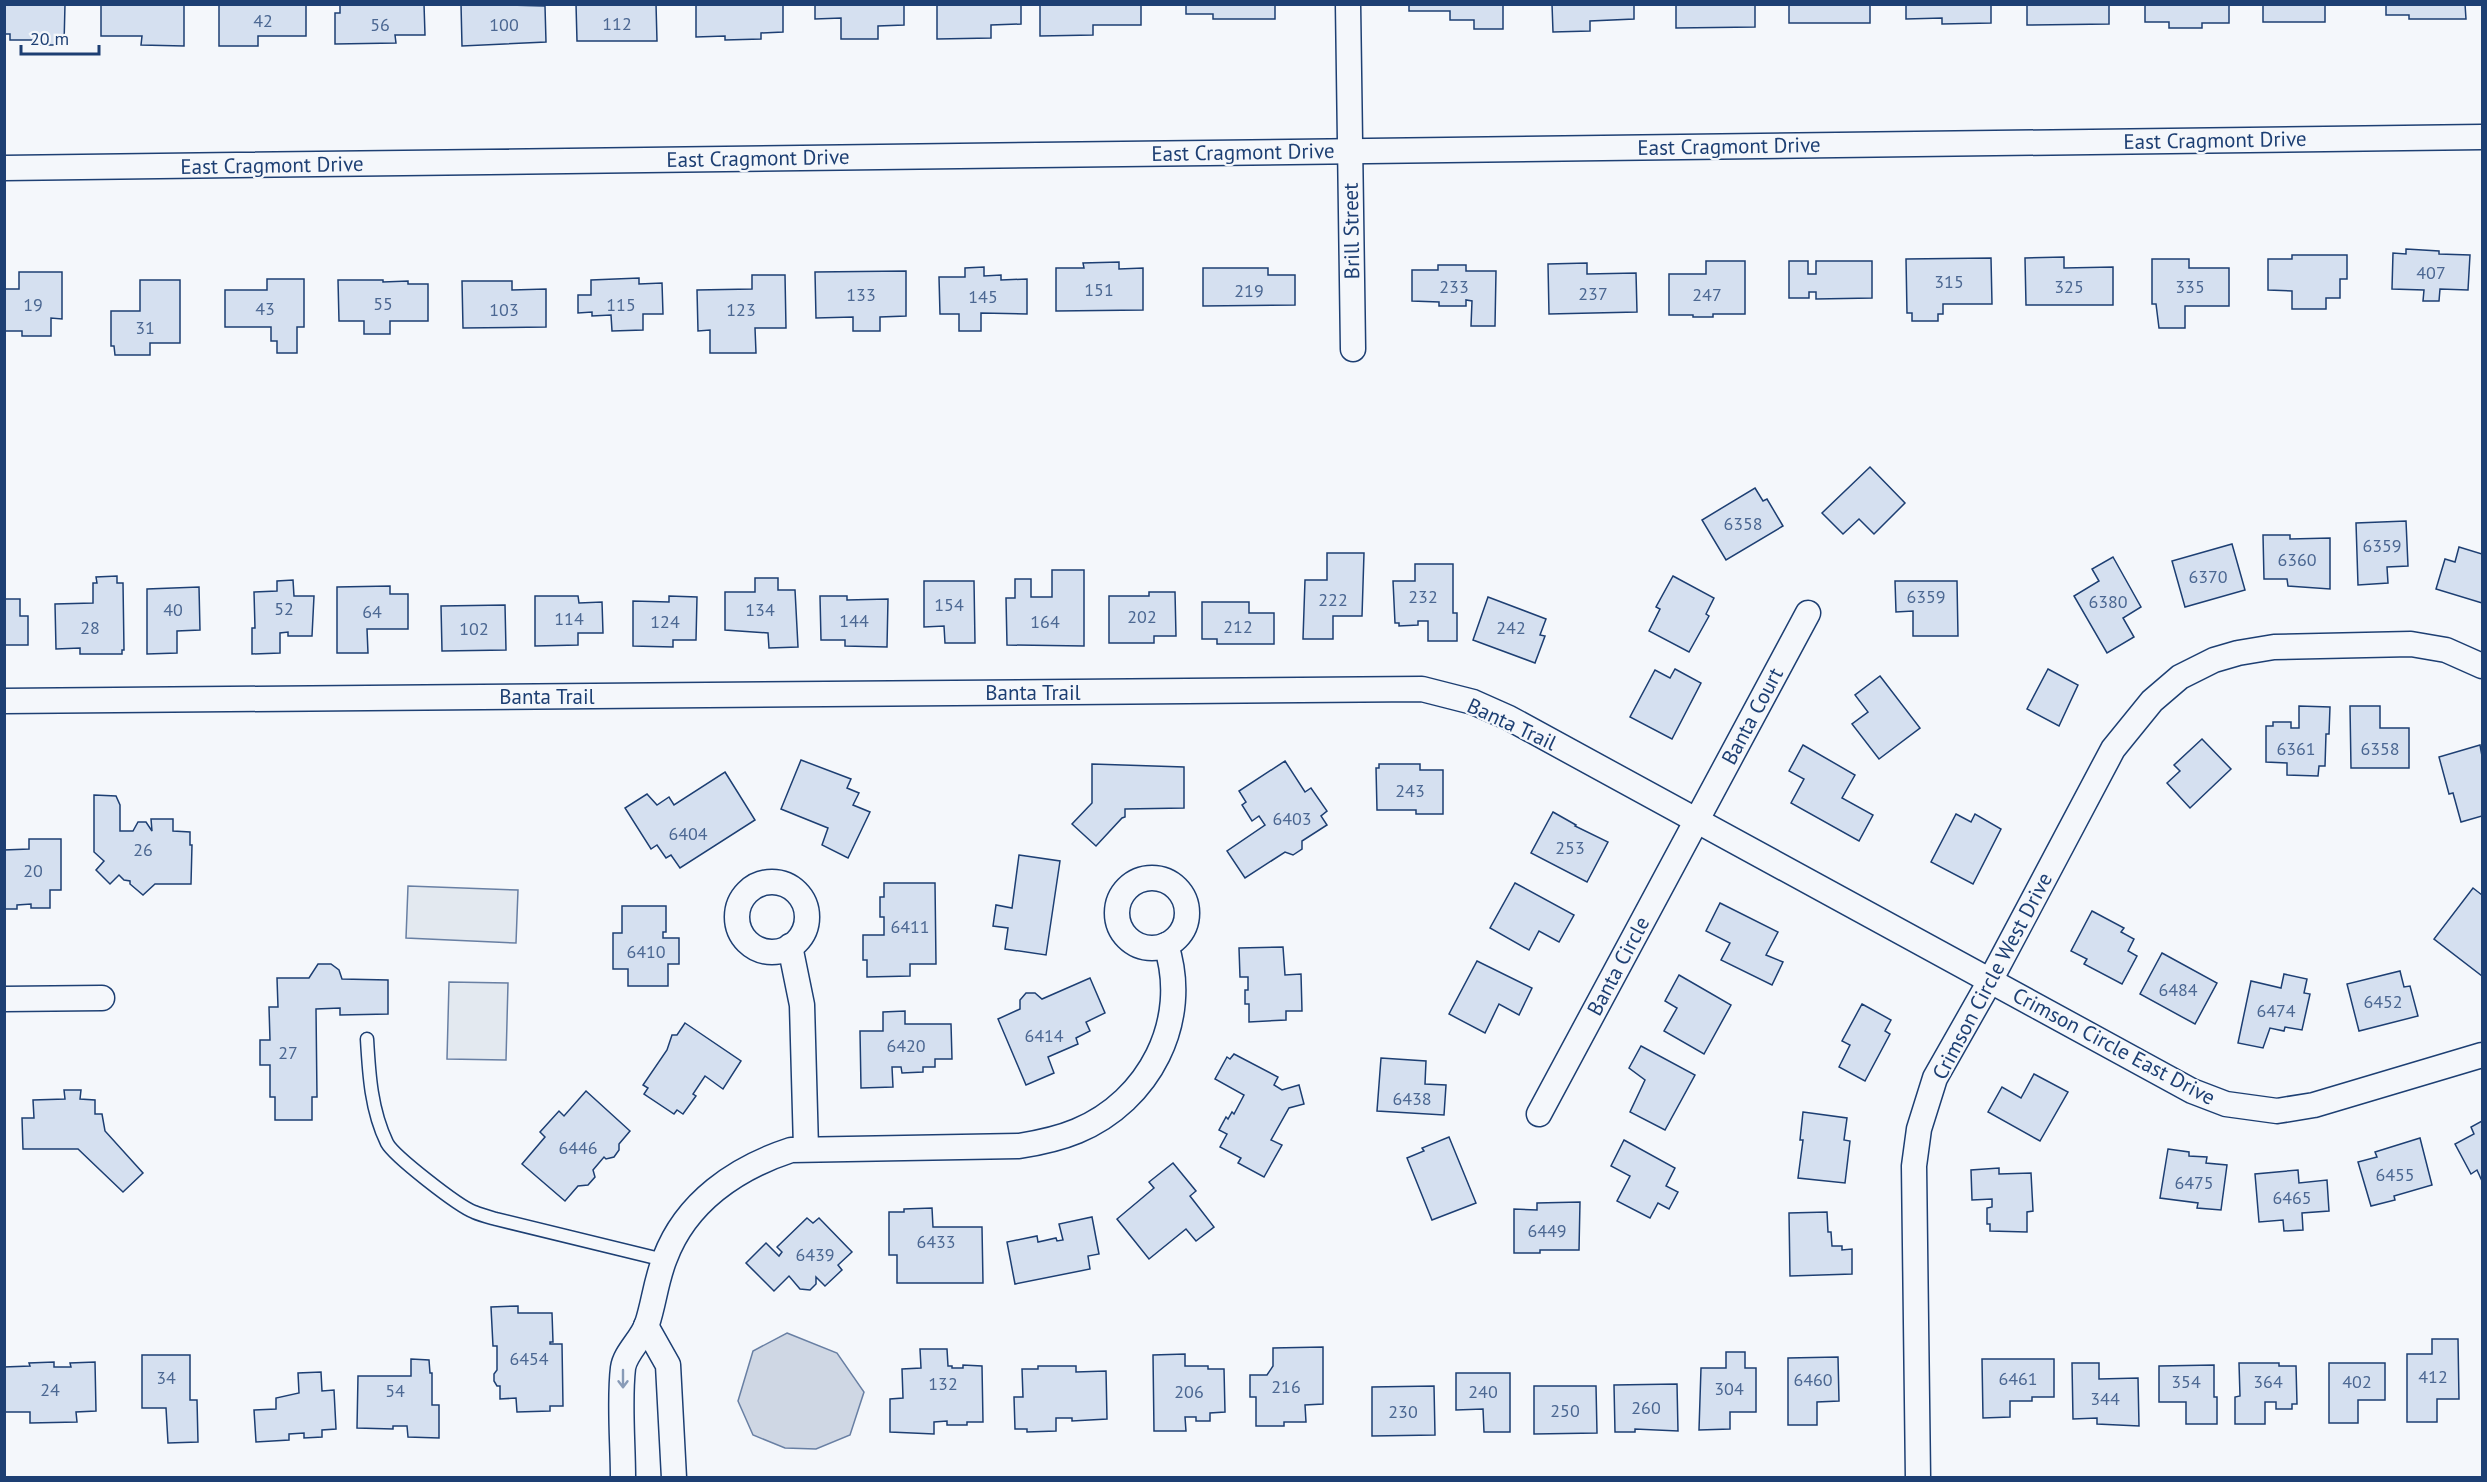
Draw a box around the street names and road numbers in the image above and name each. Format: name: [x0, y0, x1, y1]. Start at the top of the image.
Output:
street label: East Cragmont Drive: [2123, 125, 2307, 155]
street label: East Cragmont Drive: [1637, 131, 1821, 161]
street label: East Cragmont Drive: [1151, 137, 1335, 167]
street label: East Cragmont Drive: [666, 143, 850, 173]
street label: East Cragmont Drive: [180, 150, 364, 180]
street label: Brill Street: [1337, 182, 1365, 280]
street label: Banta Court: [1715, 663, 1789, 769]
street label: Banta Trail: [985, 679, 1081, 706]
street label: Banta Trail: [499, 683, 595, 710]
street label: Banta Trail: [1463, 692, 1561, 756]
street label: Crimson Circle West Drive: [1926, 868, 2058, 1084]
street label: Banta Circle: [1581, 912, 1655, 1020]
street label: Crimson Circle East Drive: [2008, 981, 2220, 1111]

